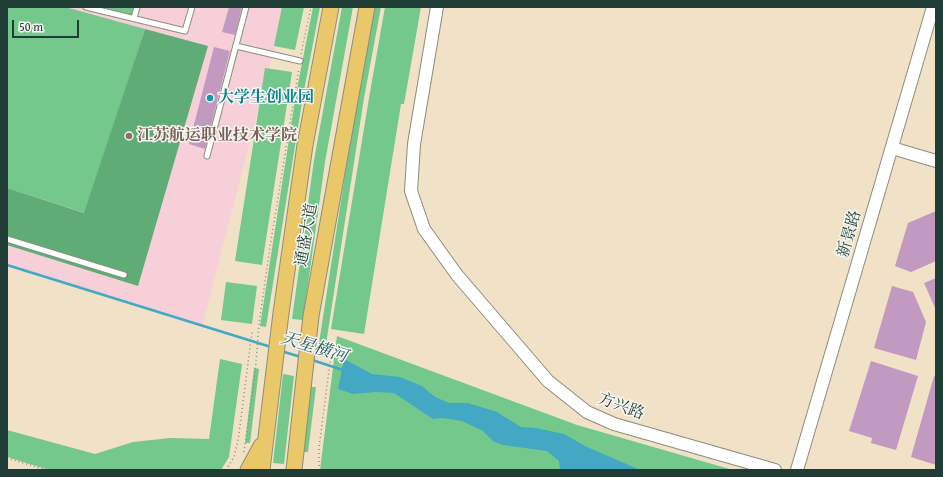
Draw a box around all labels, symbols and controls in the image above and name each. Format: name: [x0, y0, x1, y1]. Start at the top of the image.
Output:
scale bar: [14, 12, 81, 38]
text: 50 m: [19, 18, 43, 35]
place label: 大学生创业园: [218, 88, 314, 108]
marker: 大学生创业园: [205, 93, 215, 103]
place label: 江苏航运职业技术学院: [137, 126, 297, 146]
marker: 江苏航运职业技术学院: [124, 131, 134, 141]
street label: 通盛大道: [292, 202, 322, 268]
street label: 新景路: [834, 208, 866, 260]
water label: 天星横河: [279, 328, 349, 368]
street label: 方兴路: [595, 389, 647, 425]

